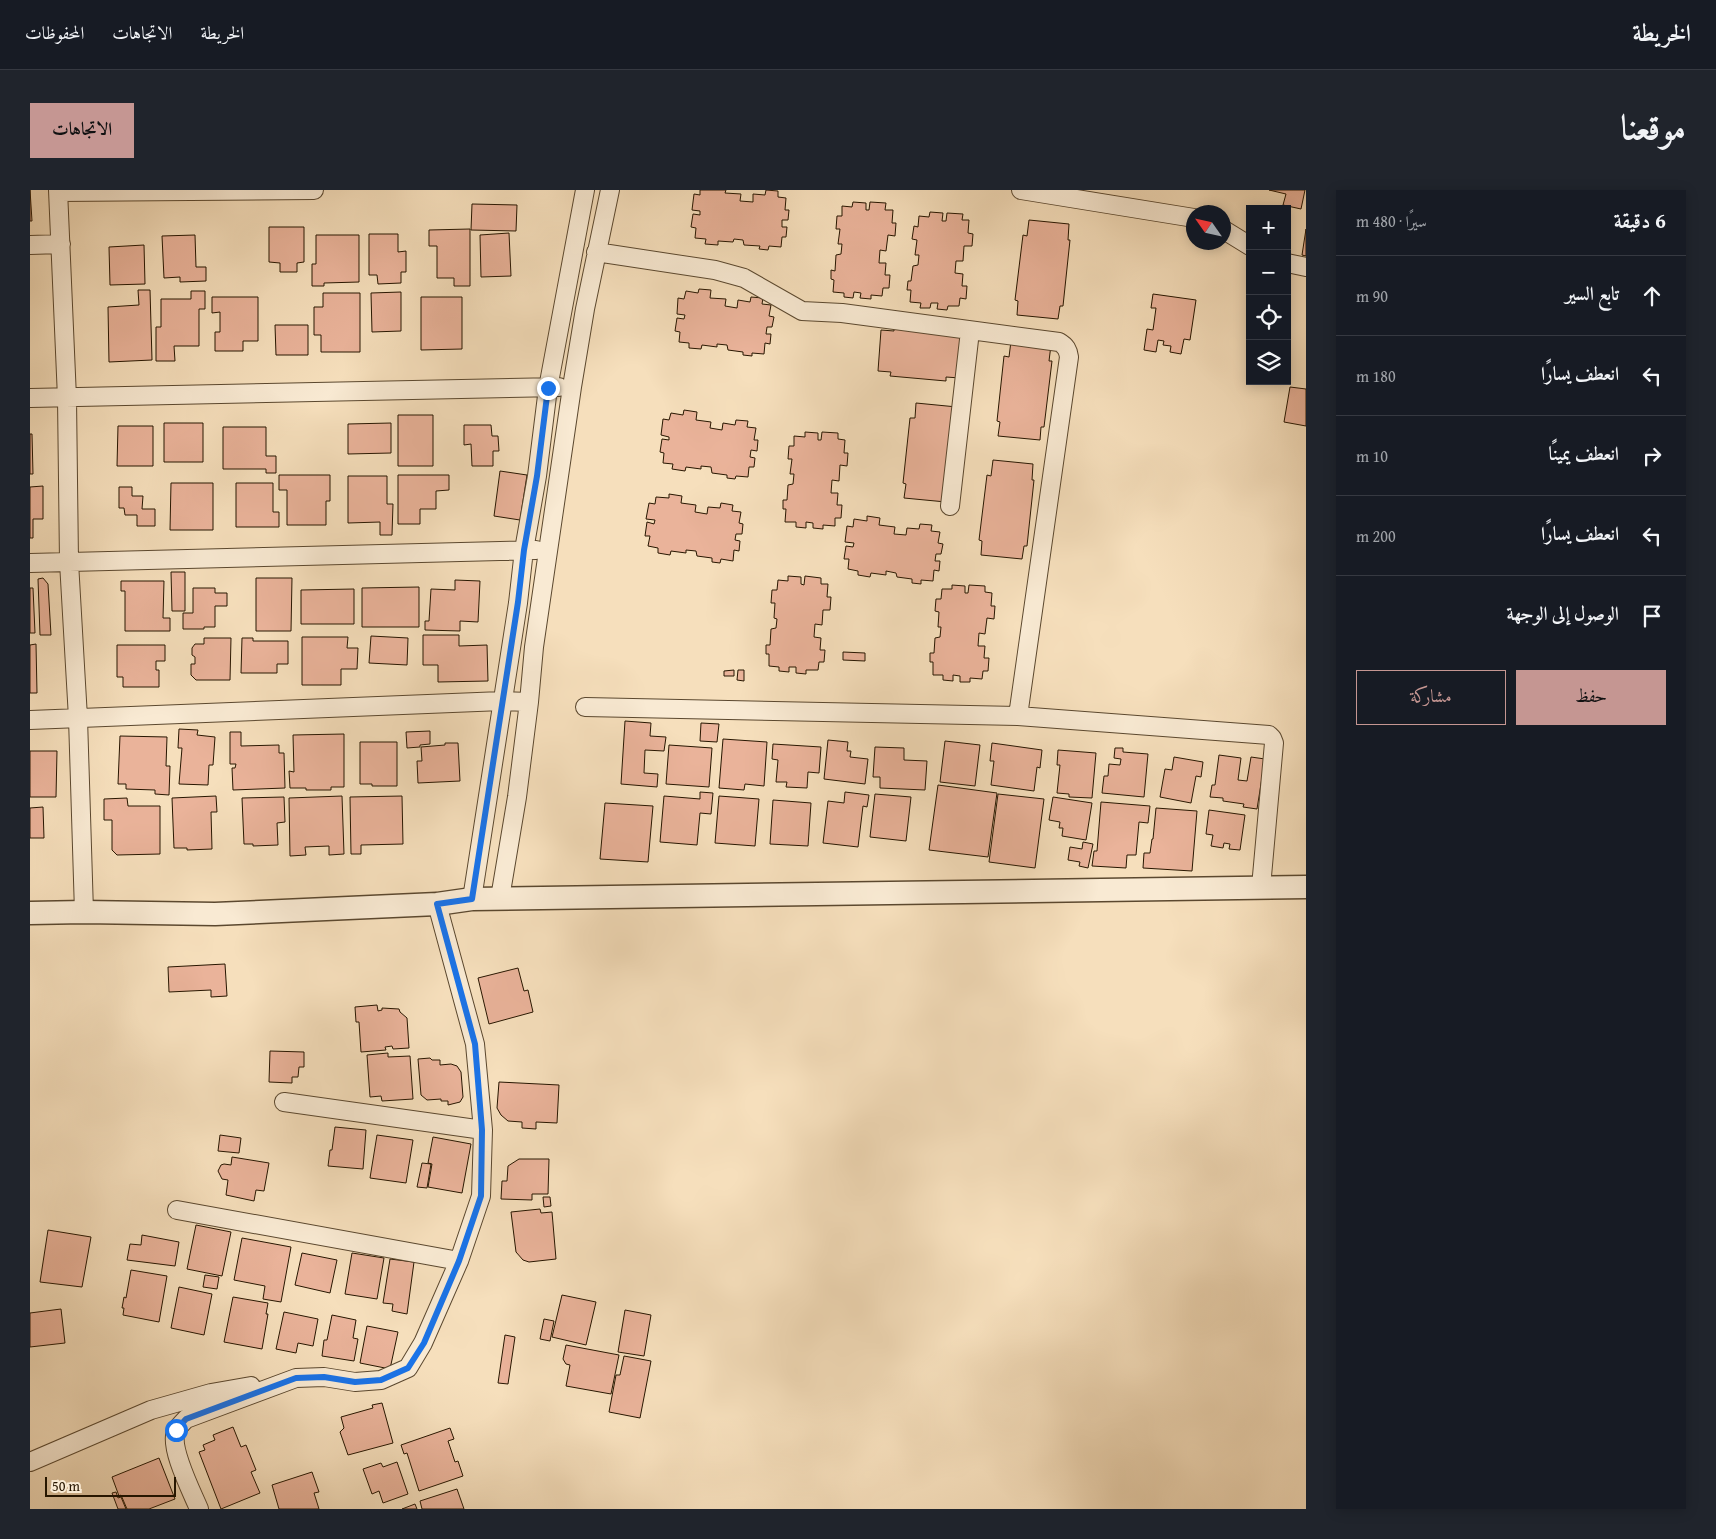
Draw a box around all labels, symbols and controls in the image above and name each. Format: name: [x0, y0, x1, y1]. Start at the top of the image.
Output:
text: الخريطة: [1633, 15, 1691, 50]
text: المحفوظات: [25, 19, 84, 46]
text: الاتجاهات: [112, 19, 172, 46]
text: الخريطة: [200, 19, 244, 46]
text: موقعنا: [1621, 101, 1686, 152]
button: الاتجاهات: [30, 103, 134, 158]
north arrow: [1186, 205, 1231, 250]
map controls: [1246, 205, 1291, 385]
button: +: [1246, 205, 1291, 250]
text: 6 دقيقة: [1614, 205, 1666, 236]
text: سيرًا · 480 m: [1356, 209, 1427, 233]
button: −: [1246, 250, 1291, 295]
text: تابع السير: [1565, 279, 1619, 307]
icon: ahead: [1638, 282, 1666, 310]
text: 90 m: [1356, 284, 1388, 308]
button: locate: [1246, 295, 1291, 340]
button: layers: [1246, 340, 1291, 385]
text: انعطف يسارًا: [1541, 359, 1619, 387]
icon: left: [1638, 362, 1666, 390]
text: 180 m: [1356, 364, 1396, 388]
route end: [537, 377, 560, 400]
text: انعطف يمينًا: [1549, 439, 1619, 467]
icon: right: [1638, 442, 1666, 470]
text: 10 m: [1356, 444, 1388, 468]
text: انعطف يسارًا: [1541, 519, 1619, 547]
icon: left: [1638, 522, 1666, 550]
text: 200 m: [1356, 524, 1396, 548]
text: الوصول إلى الوجهة: [1507, 599, 1619, 627]
icon: arrive: [1638, 602, 1666, 630]
button: مشاركة: [1356, 670, 1506, 725]
button: حفظ: [1516, 670, 1666, 725]
route start: [165, 1419, 188, 1442]
scale bar: [45, 1474, 176, 1497]
text: 50 m: [52, 1476, 80, 1496]

